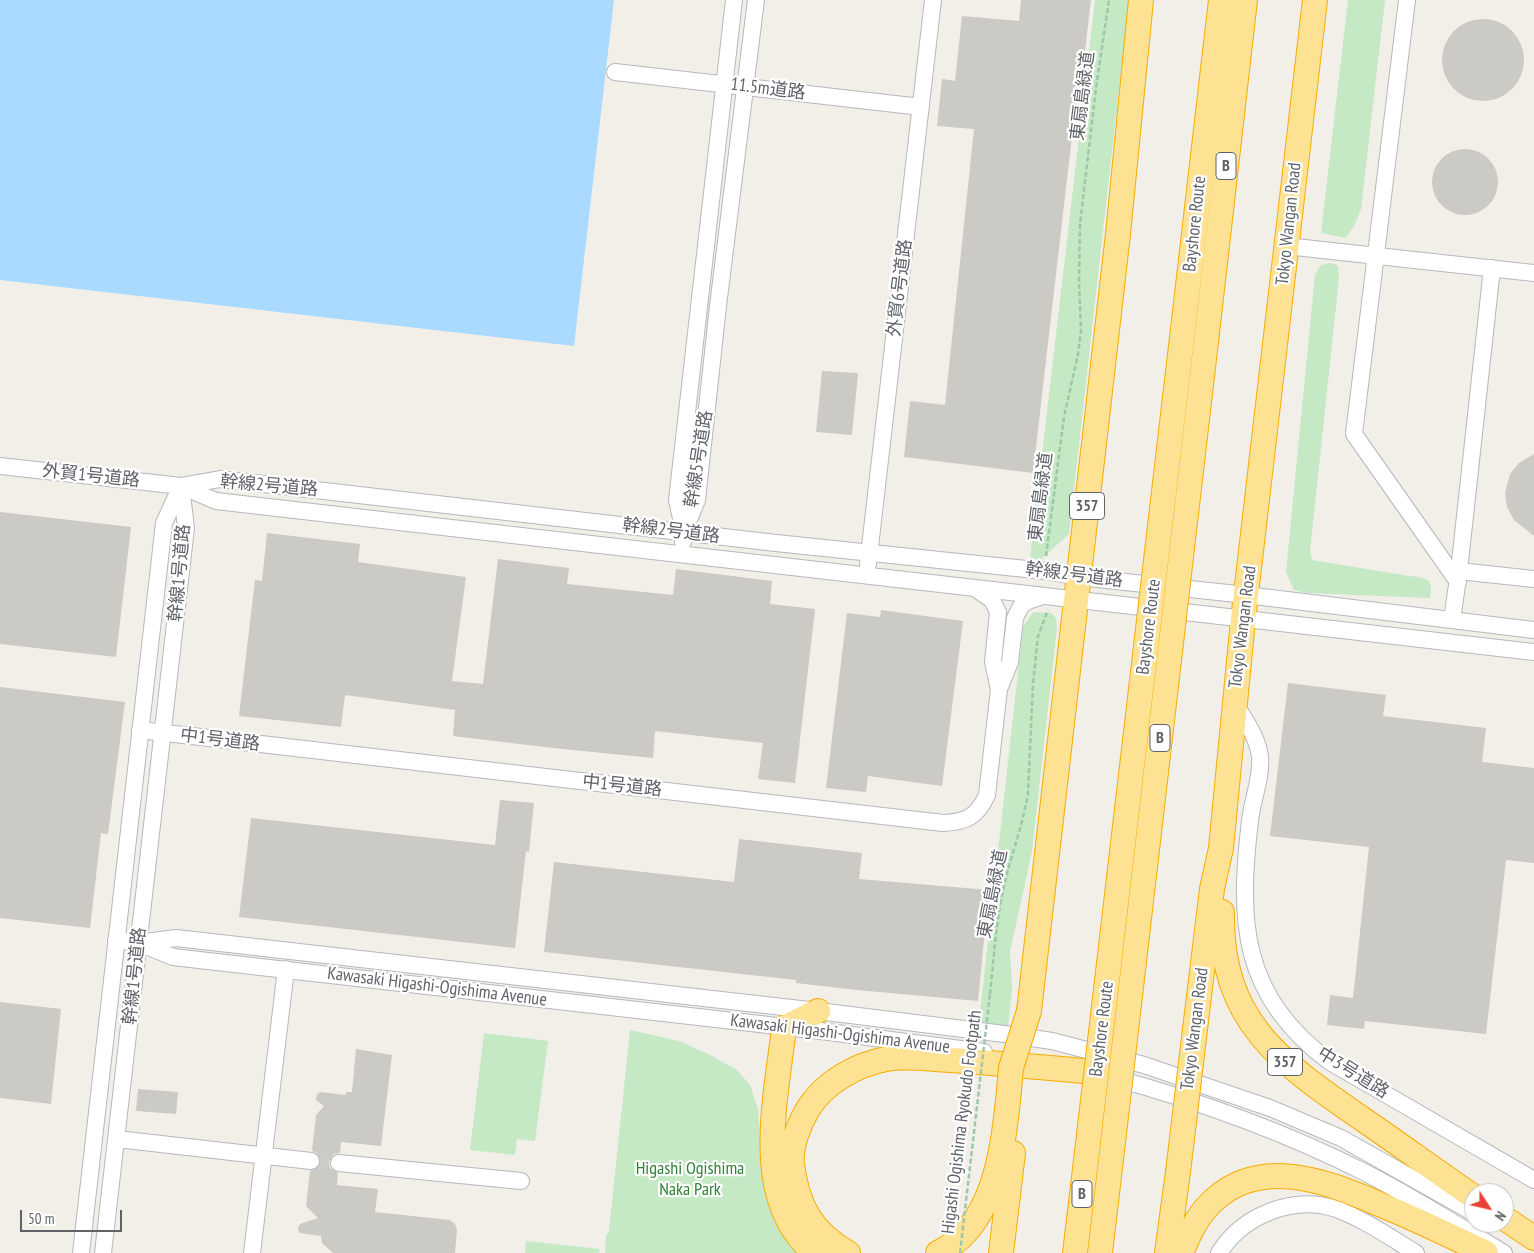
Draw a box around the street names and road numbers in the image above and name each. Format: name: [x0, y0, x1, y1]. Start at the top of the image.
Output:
street label: 東扇島緑道: [1067, 50, 1099, 142]
street label: 11.5m道路: [729, 74, 807, 104]
road number: B: [1216, 153, 1236, 180]
street label: Tokyo Wangan Road: [1272, 162, 1306, 286]
street label: Bayshore Route: [1179, 175, 1211, 273]
street label: 外貿6号道路: [883, 238, 917, 338]
street label: 幹線5号道路: [681, 409, 717, 509]
street label: 東扇島緑道: [1025, 451, 1057, 543]
street label: 外貿1号道路: [41, 460, 141, 492]
street label: 幹線2号道路: [219, 471, 319, 501]
road number: 357: [1070, 492, 1104, 520]
street label: 幹線2号道路: [621, 514, 721, 548]
street label: 幹線1号道路: [165, 523, 195, 623]
street label: 幹線2号道路: [1024, 558, 1124, 592]
street label: Tokyo Wangan Road: [1225, 564, 1261, 690]
street label: Bayshore Route: [1132, 578, 1166, 676]
street label: 中1号道路: [179, 724, 261, 756]
road number: B: [1150, 724, 1170, 751]
street label: 中1号道路: [581, 771, 663, 801]
street label: 東扇島緑道: [974, 848, 1012, 940]
street label: 幹線1号道路: [119, 926, 151, 1026]
street label: Kawasaki Higashi-Ogishima Avenue: [326, 963, 548, 1011]
street label: Tokyo Wangan Road: [1177, 966, 1213, 1092]
street label: Bayshore Route: [1085, 980, 1119, 1078]
street label: Higashi Ogishima Ryokudo Footpath: [938, 1009, 986, 1235]
street label: Kawasaki Higashi-Ogishima Avenue: [729, 1010, 951, 1058]
street label: 中3号道路: [1313, 1043, 1393, 1103]
road number: 357: [1268, 1048, 1302, 1076]
road number: B: [1072, 1180, 1092, 1208]

